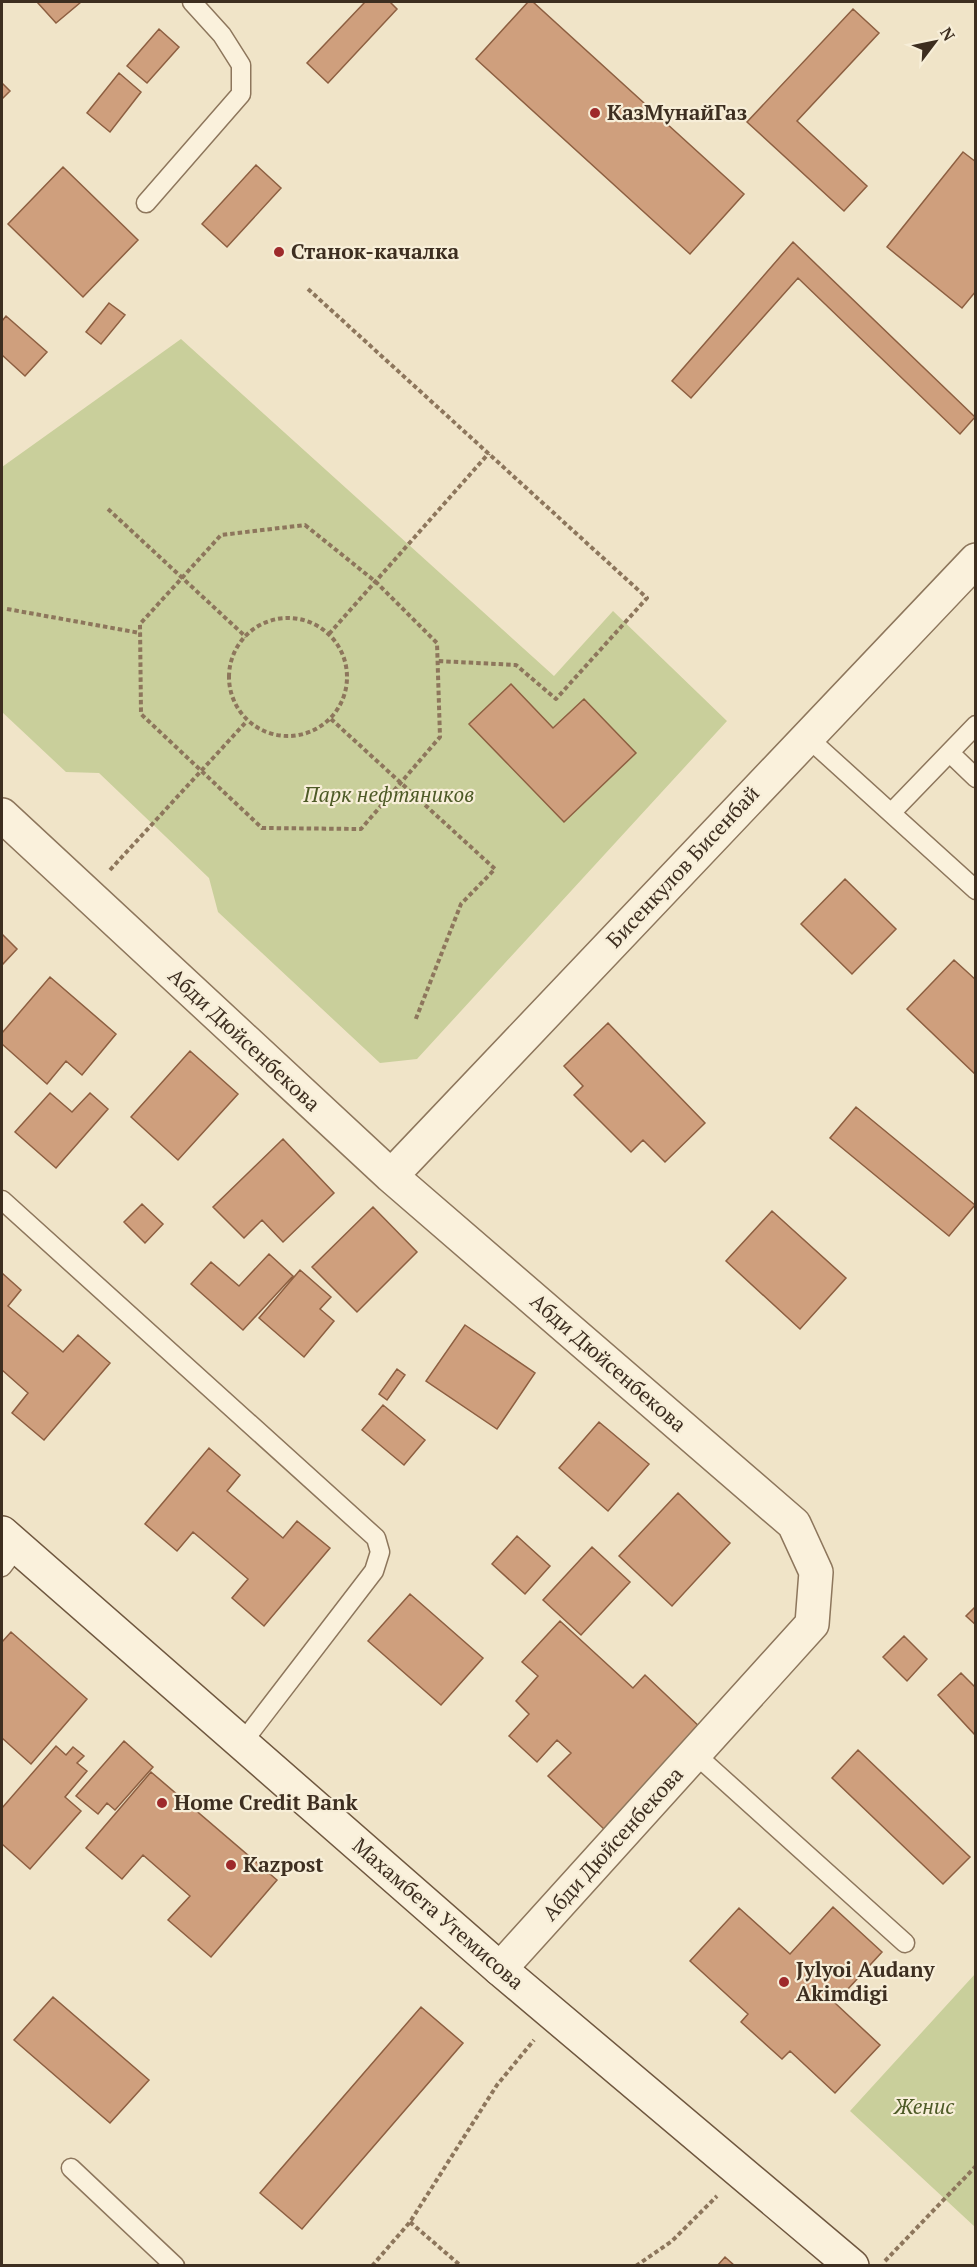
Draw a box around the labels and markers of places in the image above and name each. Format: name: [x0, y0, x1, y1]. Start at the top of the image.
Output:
place label: КазМунайГаз: [607, 98, 747, 126]
marker: КазМунайГаз: [588, 106, 602, 120]
place label: Станок-качалка: [291, 237, 459, 265]
marker: Станок-качалка: [272, 245, 286, 259]
place label: Home Credit Bank: [174, 1788, 358, 1816]
marker: Home Credit Bank: [155, 1796, 169, 1810]
place label: Kazpost: [243, 1850, 324, 1878]
marker: Kazpost: [224, 1858, 238, 1872]
place label: Jylyoi Audany Akimdigi: [796, 1955, 936, 2007]
marker: Jylyoi Audany Akimdigi: [777, 1975, 791, 1989]

